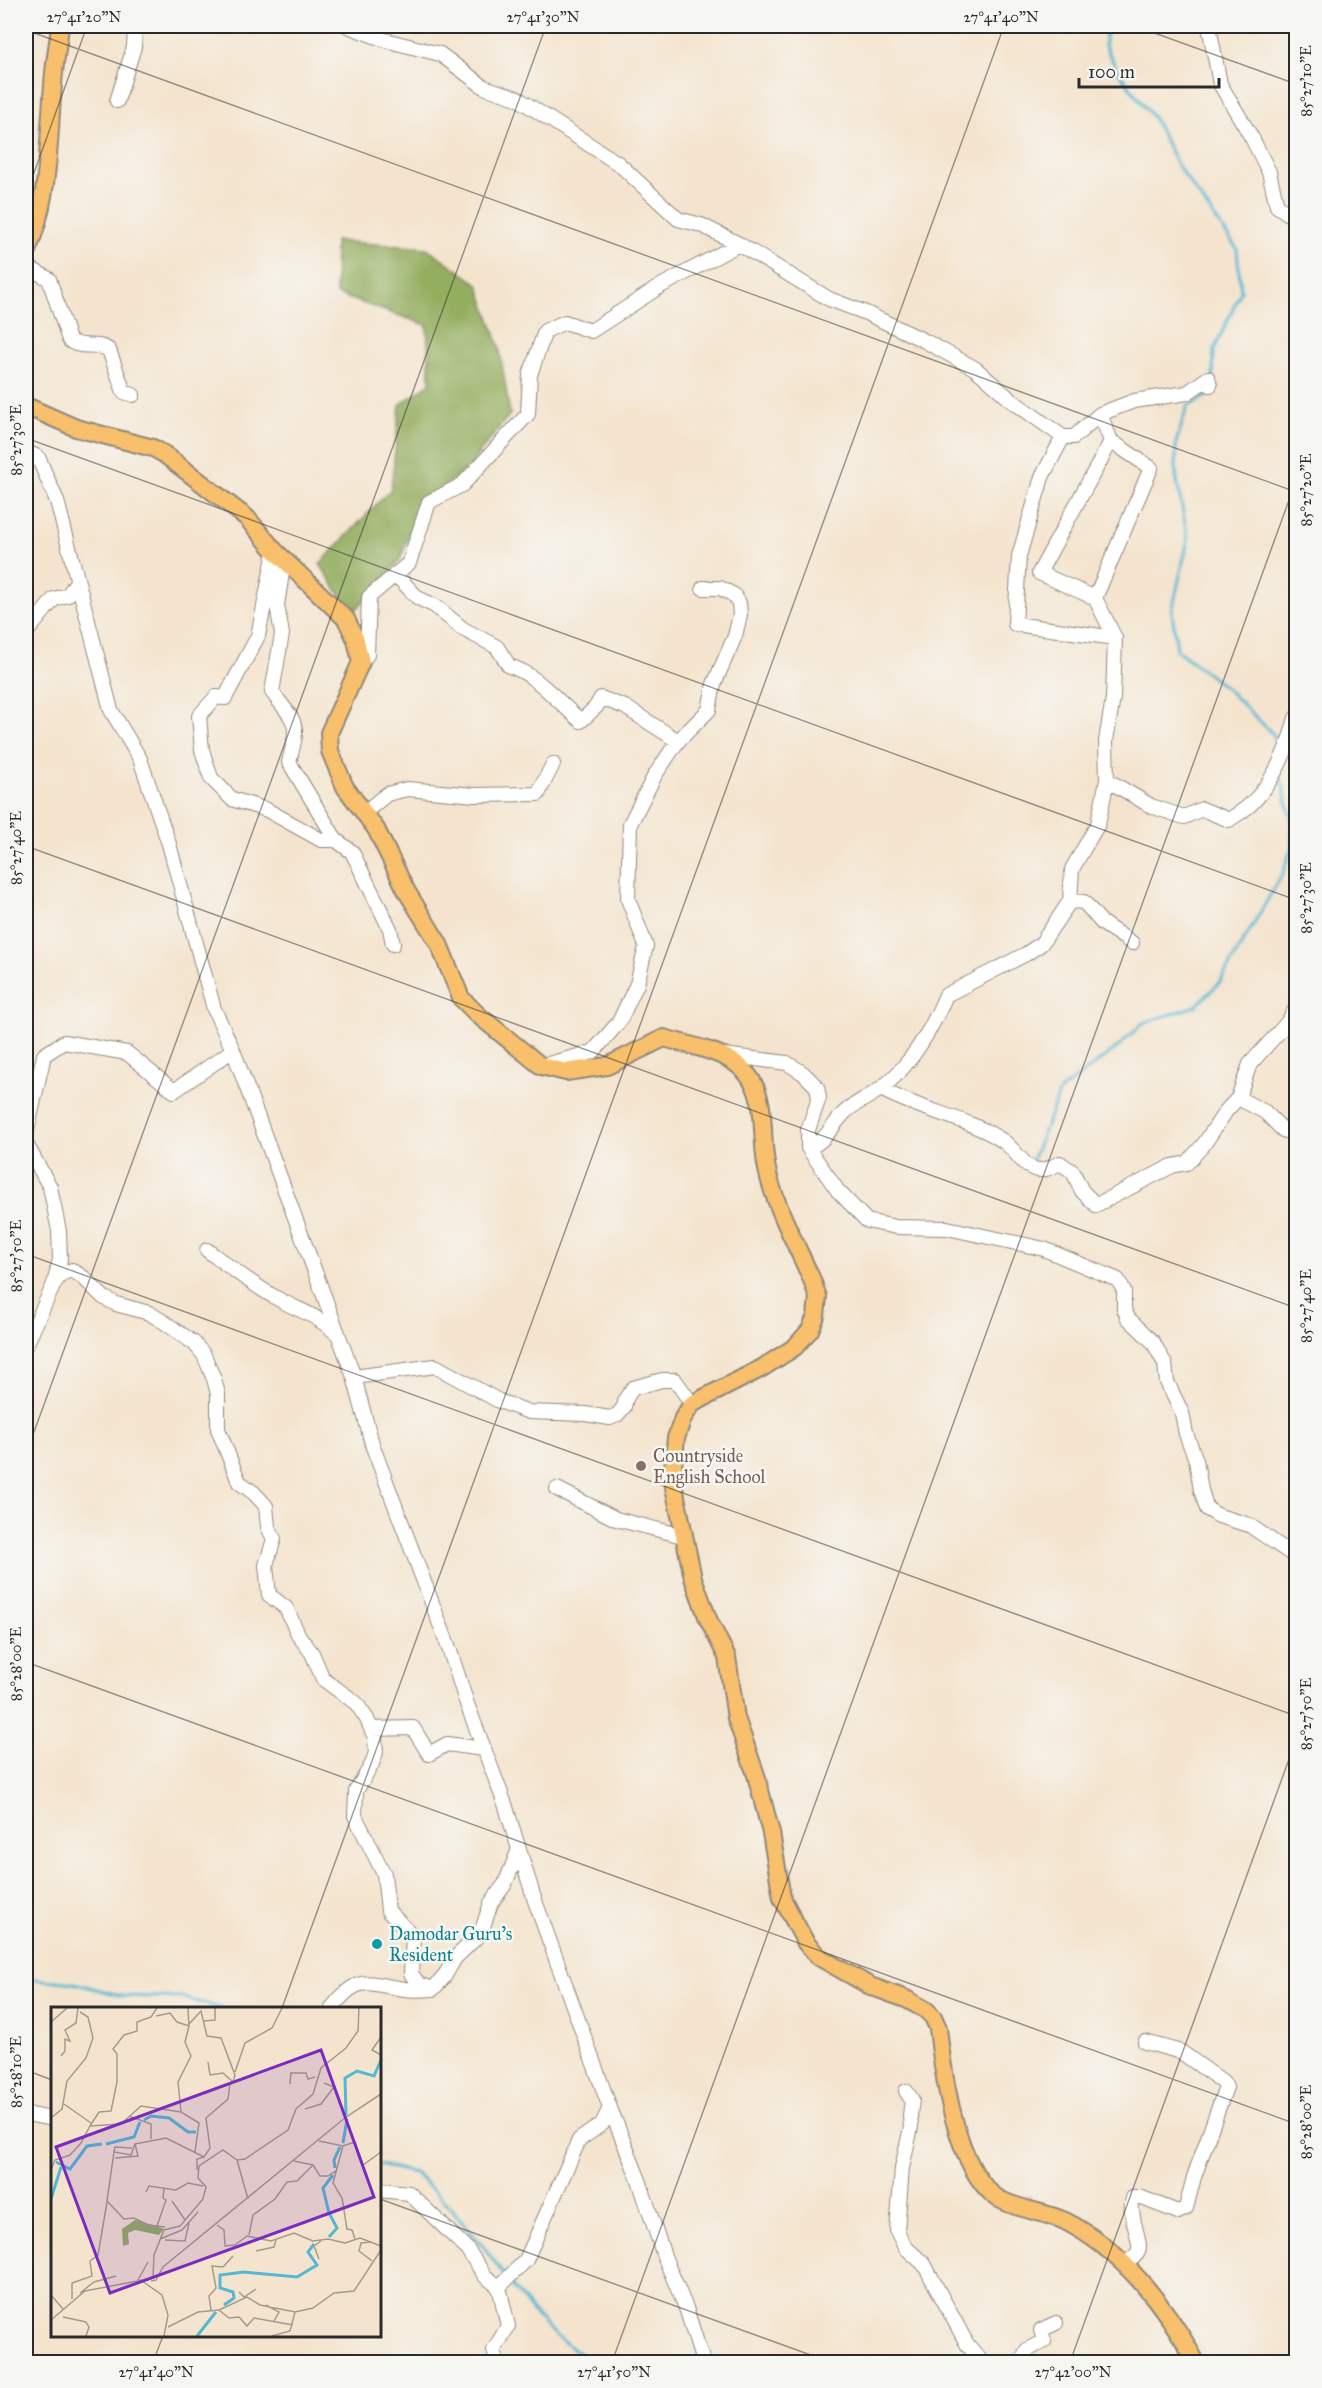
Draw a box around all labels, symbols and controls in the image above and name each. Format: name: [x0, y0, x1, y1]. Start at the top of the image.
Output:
text: 27°41'20"N: [47, 8, 121, 26]
text: 27°41'30"N: [507, 8, 580, 26]
text: 27°41'40"N: [963, 8, 1039, 26]
text: 85°27'10"E: [1297, 45, 1315, 117]
scale bar: [1079, 51, 1218, 89]
text: 100 m: [1088, 61, 1135, 83]
text: 85°27'30"E: [7, 404, 25, 476]
text: 85°27'20"E: [1297, 453, 1315, 526]
text: 85°27'40"E: [7, 811, 25, 885]
text: 85°27'30"E: [1297, 862, 1315, 934]
text: 85°27'50"E: [7, 1219, 25, 1292]
text: 85°27'40"E: [1297, 1269, 1315, 1343]
place label: Countryside English School: [653, 1445, 766, 1489]
marker: Countryside English School: [634, 1459, 648, 1473]
text: 85°28'00"E: [7, 1626, 25, 1701]
text: 85°27'50"E: [1297, 1677, 1315, 1750]
place label: Damodar Guru's Resident: [389, 1923, 512, 1966]
marker: Damodar Guru's Resident: [370, 1937, 384, 1951]
inset map: [51, 2007, 381, 2337]
text: 85°28'10"E: [7, 2036, 25, 2108]
text: 85°28'00"E: [1297, 2084, 1315, 2159]
text: 27°41'40"N: [118, 2363, 194, 2381]
text: 27°41'50"N: [577, 2363, 651, 2381]
text: 27°42'00"N: [1034, 2363, 1112, 2381]

